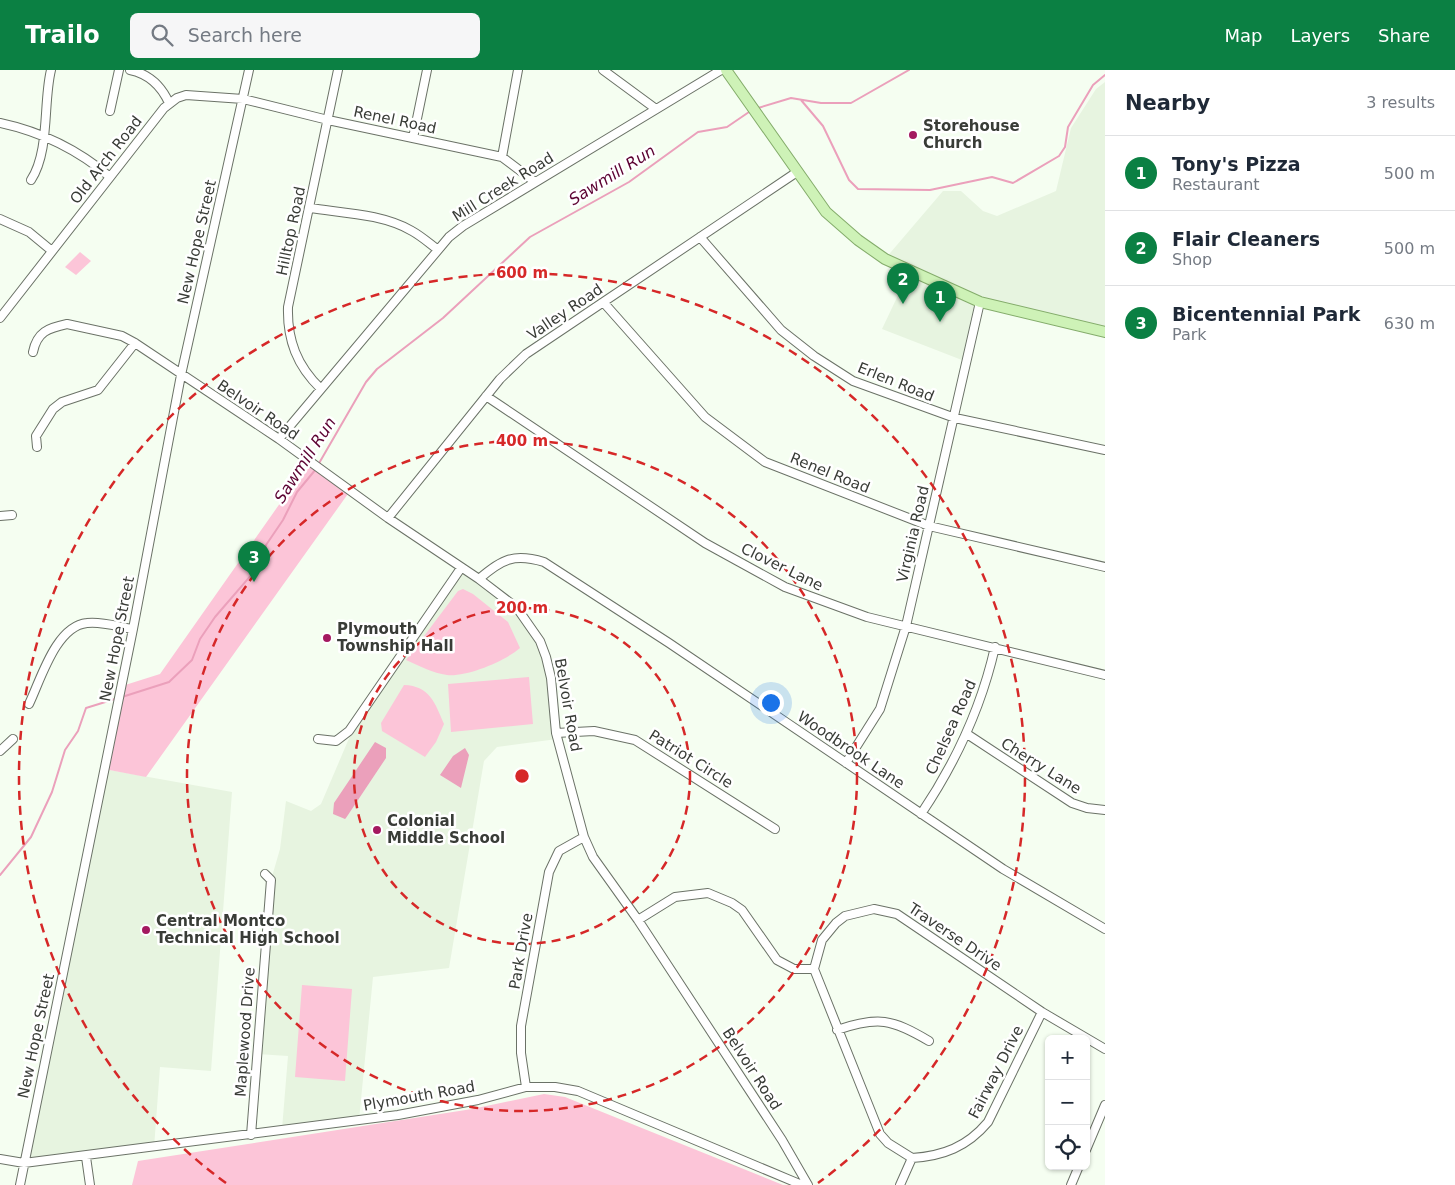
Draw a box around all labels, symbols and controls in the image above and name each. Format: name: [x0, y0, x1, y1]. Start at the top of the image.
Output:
search box: [130, 13, 480, 58]
text: Trailo: [25, 21, 100, 49]
icon: search: [148, 21, 176, 49]
text: Search here: [188, 24, 302, 46]
text: Map: [1224, 25, 1262, 46]
text: Layers: [1290, 25, 1350, 46]
text: Share: [1378, 25, 1430, 46]
text: Nearby: [1125, 91, 1210, 115]
text: 3 results: [1366, 93, 1435, 112]
street label: Renel Road: [352, 102, 438, 138]
street label: Old Arch Road: [66, 112, 146, 208]
place label: Storehouse Church: [923, 117, 1020, 152]
marker: Storehouse Church: [907, 129, 919, 141]
water label: Sawmill Run: [565, 141, 659, 209]
street label: Mill Creek Road: [449, 149, 557, 225]
text: Tony's Pizza: [1172, 153, 1301, 175]
text: 1: [1135, 164, 1147, 183]
text: 500 m: [1384, 164, 1435, 183]
text: Restaurant: [1172, 175, 1260, 194]
street label: New Hope Street: [174, 178, 220, 306]
street label: Hilltop Road: [273, 185, 309, 277]
text: Flair Cleaners: [1172, 228, 1320, 250]
text: 2: [1135, 239, 1147, 258]
text: 500 m: [1384, 239, 1435, 258]
text: Shop: [1172, 250, 1212, 269]
pin: 2: [887, 263, 919, 304]
text: 600 m: [496, 264, 548, 282]
street label: Valley Road: [524, 280, 606, 344]
pin: 1: [924, 281, 956, 322]
text: Bicentennial Park: [1172, 303, 1360, 325]
text: 3: [1135, 314, 1147, 333]
text: 630 m: [1384, 314, 1435, 333]
text: Park: [1172, 325, 1207, 344]
street label: Erlen Road: [855, 358, 937, 406]
street label: Belvoir Road: [214, 376, 302, 444]
water label: Sawmill Run: [270, 414, 340, 506]
text: 400 m: [496, 432, 548, 450]
street label: Renel Road: [788, 449, 872, 497]
street label: Virginia Road: [893, 484, 933, 584]
street label: Clover Lane: [738, 539, 826, 595]
pin: 3: [238, 541, 270, 582]
street label: New Hope Street: [96, 575, 138, 703]
text: 200 m: [496, 599, 548, 617]
place label: Plymouth Township Hall: [337, 620, 454, 655]
marker: Plymouth Township Hall: [321, 632, 333, 644]
street label: Belvoir Road: [551, 657, 585, 753]
street label: Chelsea Road: [922, 677, 980, 777]
your location: [758, 690, 784, 716]
street label: Woodbrook Lane: [794, 708, 908, 792]
street label: Patriot Circle: [646, 726, 736, 792]
street label: Cherry Lane: [998, 734, 1084, 798]
centre of rings: [513, 767, 531, 785]
place label: Colonial Middle School: [387, 812, 505, 847]
marker: Colonial Middle School: [371, 824, 383, 836]
street label: Traverse Drive: [904, 899, 1005, 975]
street label: Park Drive: [505, 911, 537, 991]
place label: Central Montco Technical High School: [156, 912, 340, 947]
marker: Central Montco Technical High School: [140, 924, 152, 936]
street label: Maplewood Drive: [231, 967, 259, 1097]
street label: New Hope Street: [14, 972, 58, 1100]
street label: Fairway Drive: [965, 1023, 1027, 1121]
street label: Belvoir Road: [719, 1024, 785, 1114]
map controls: [1045, 1035, 1090, 1170]
button: +: [1045, 1035, 1090, 1080]
street label: Plymouth Road: [362, 1077, 476, 1115]
button: −: [1045, 1080, 1090, 1125]
button: locate: [1045, 1125, 1090, 1170]

